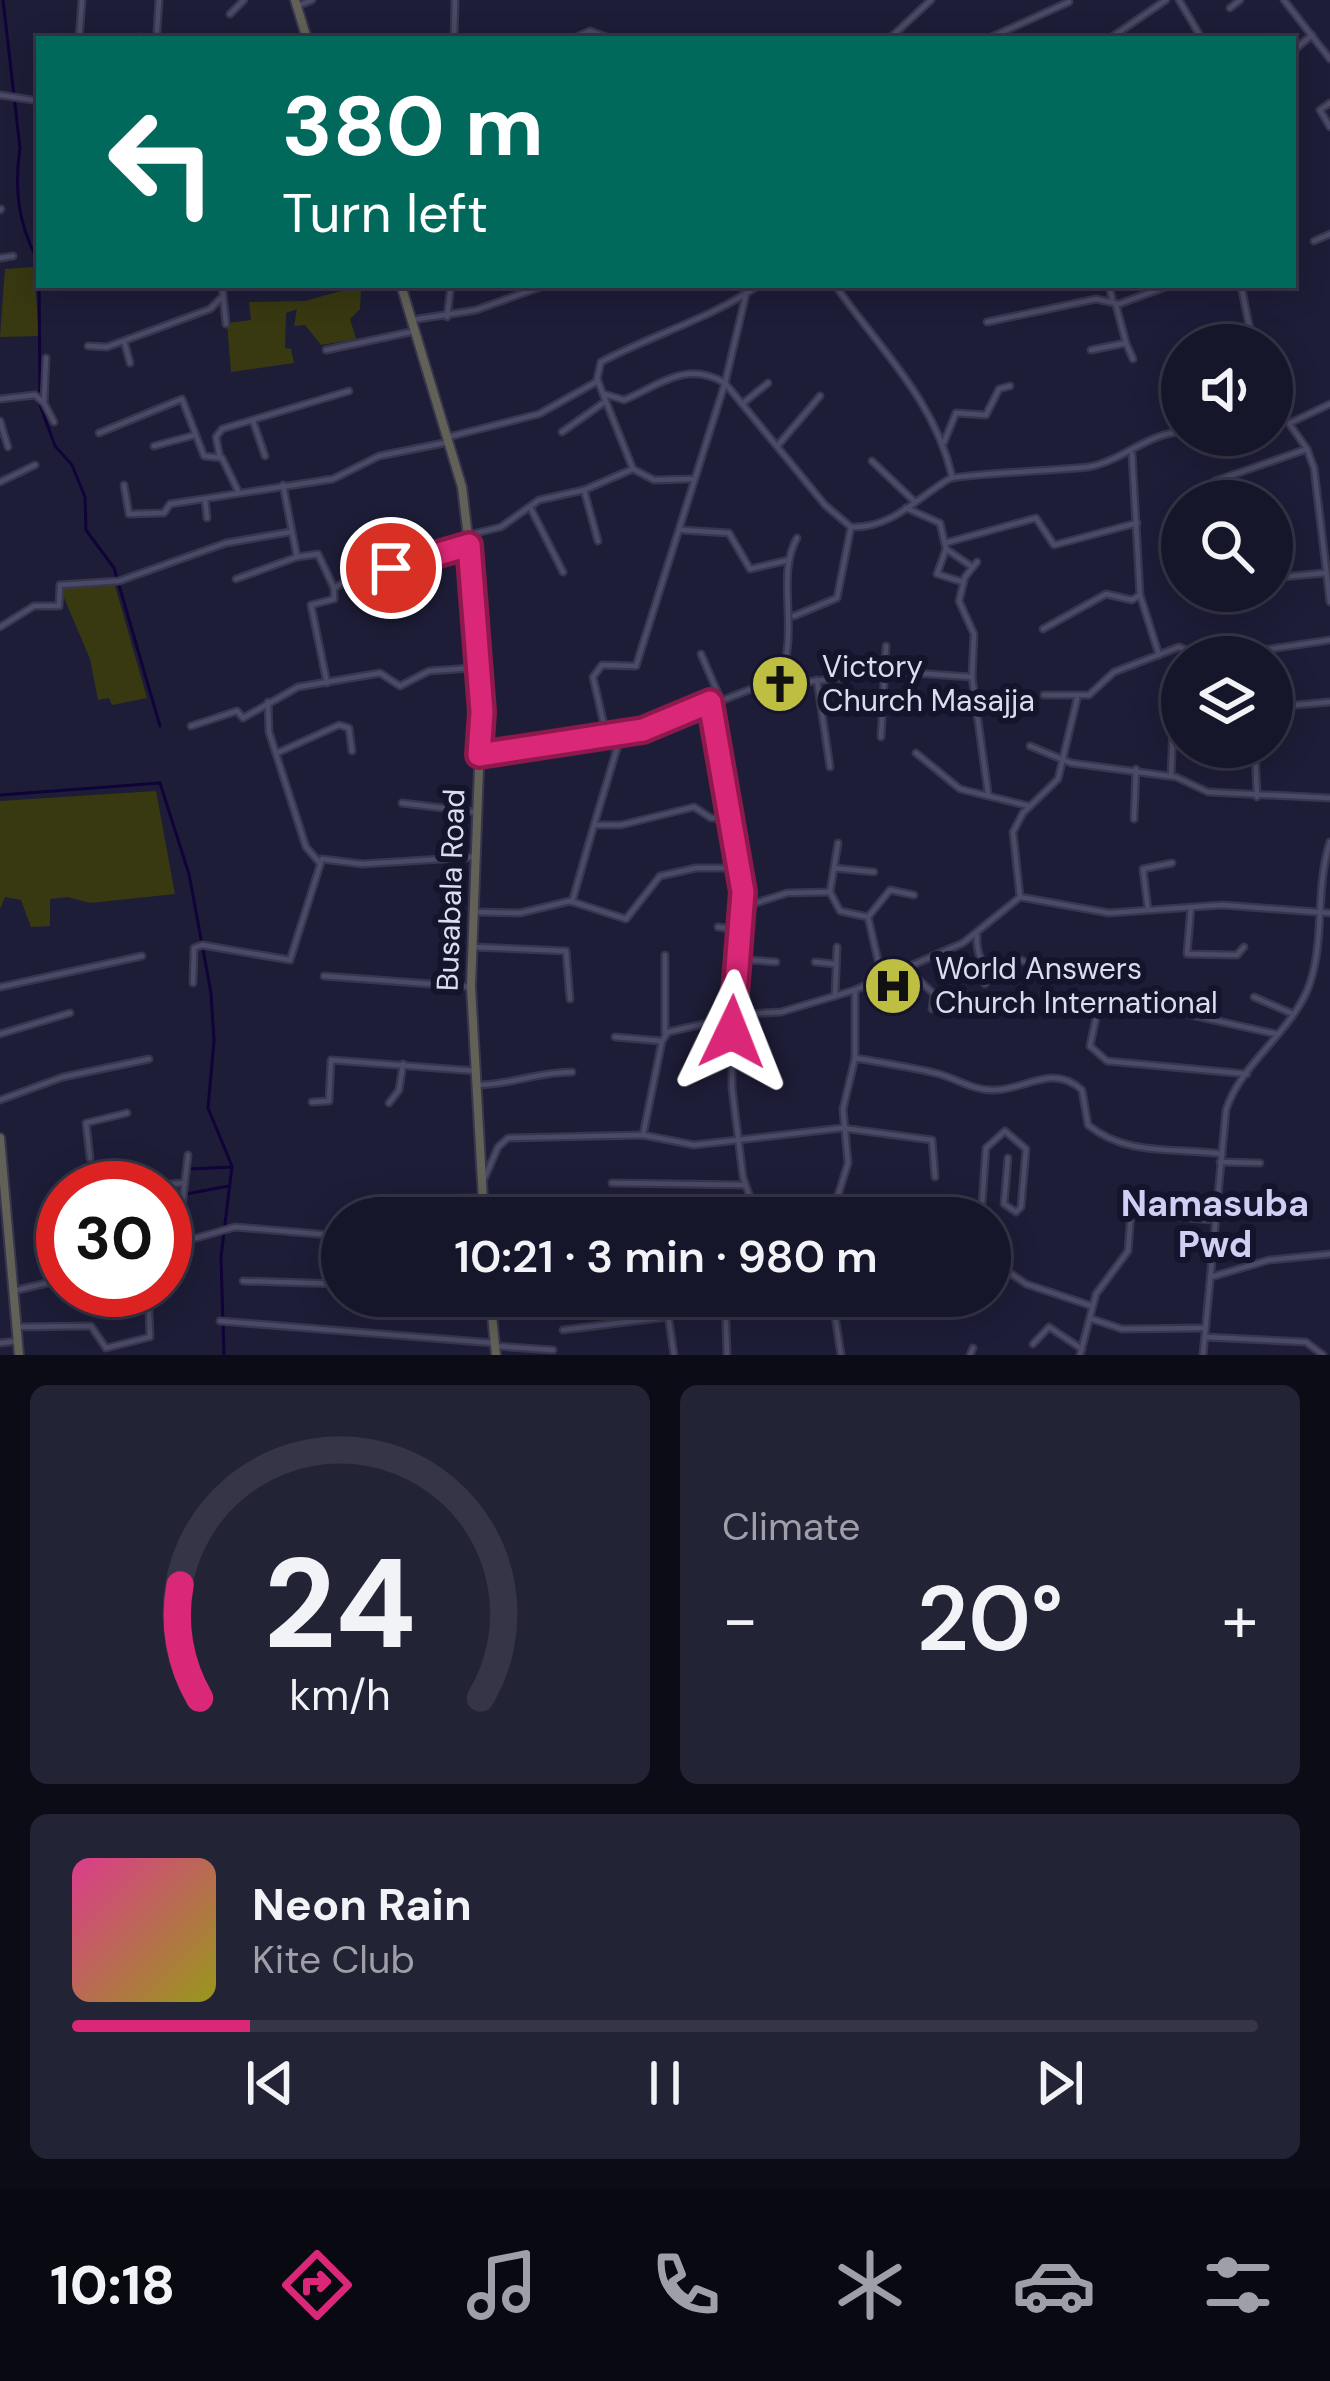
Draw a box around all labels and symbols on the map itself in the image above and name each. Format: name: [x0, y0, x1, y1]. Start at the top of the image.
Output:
pin: [340, 517, 442, 619]
place label: Victory Church Masajja: [822, 647, 1035, 720]
church icon: Victory Church Masajja: [749, 653, 811, 715]
street label: Busabala Road: [427, 788, 474, 992]
place label: World Answers Church International: [935, 949, 1218, 1022]
hospital icon: World Answers Church International: [862, 955, 924, 1017]
position arrow: [669, 969, 795, 1095]
speed limit sign: 30: [36, 1161, 192, 1317]
district label: Namasuba Pwd: [1121, 1180, 1309, 1268]

